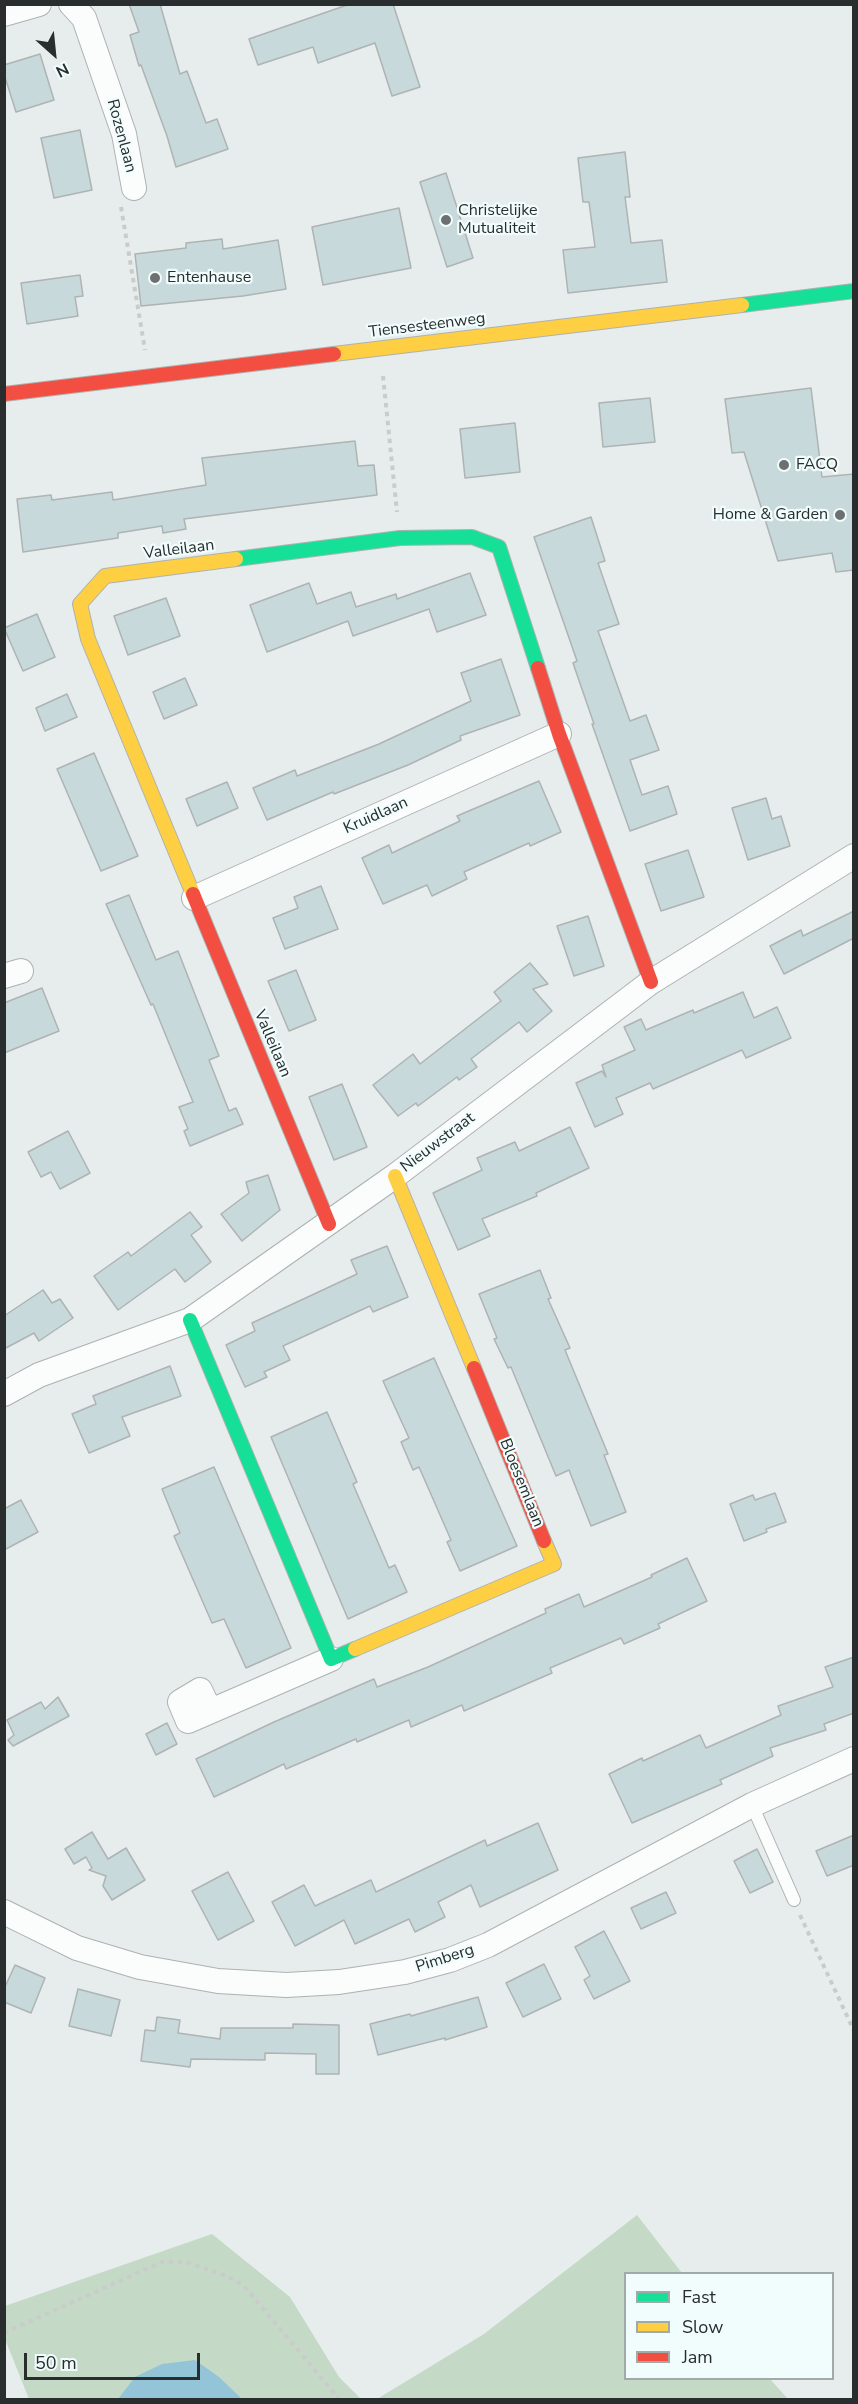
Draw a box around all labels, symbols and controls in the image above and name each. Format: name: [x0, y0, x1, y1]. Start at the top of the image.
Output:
north arrow: [24, 24, 84, 84]
text: N: [52, 58, 72, 83]
street label: Rozenlaan: [102, 97, 140, 175]
place label: Christelijke Mutualiteit: [458, 201, 537, 239]
marker: Christelijke Mutualiteit: [439, 213, 453, 227]
place label: Entenhause: [167, 268, 251, 288]
marker: Entenhause: [148, 271, 162, 285]
street label: Tiensesteenweg: [367, 309, 487, 343]
place label: FACQ: [796, 455, 838, 475]
marker: FACQ: [777, 458, 791, 472]
place label: Home & Garden: [713, 505, 828, 525]
marker: Home & Garden: [833, 508, 847, 522]
street label: Valleilaan: [143, 536, 215, 564]
street label: Kruidlaan: [341, 793, 411, 839]
street label: Valleilaan: [249, 1008, 295, 1080]
street label: Nieuwstraat: [397, 1109, 479, 1177]
street label: Bloesemlaan: [495, 1436, 547, 1530]
street label: Pimberg: [413, 1941, 477, 1977]
legend: [624, 2272, 834, 2380]
text: Fast: [682, 2285, 716, 2309]
text: Slow: [682, 2315, 723, 2339]
scale bar: [27, 2341, 202, 2379]
text: Jam: [682, 2345, 713, 2369]
text: 50 m: [35, 2351, 77, 2375]

